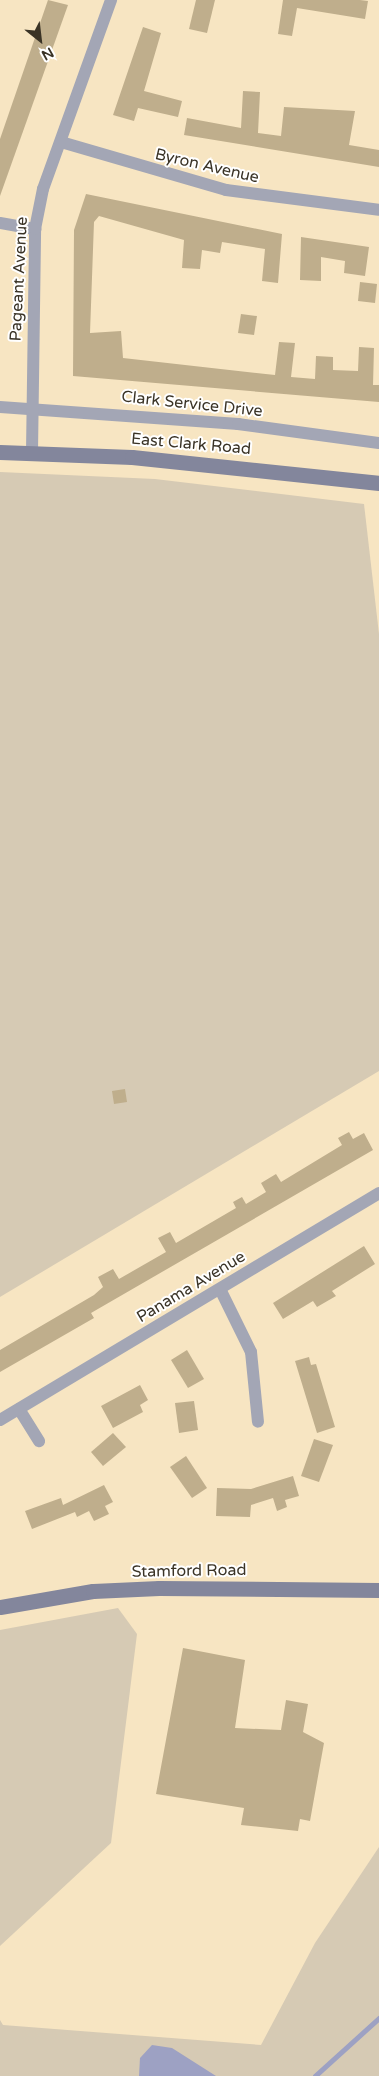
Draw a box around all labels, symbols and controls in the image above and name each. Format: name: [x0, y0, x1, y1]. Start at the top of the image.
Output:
north arrow: [15, 15, 65, 65]
text: N: [38, 43, 57, 64]
street label: Byron Avenue: [153, 145, 261, 187]
street label: Pageant Avenue: [6, 216, 32, 342]
street label: Clark Service Drive: [121, 387, 263, 421]
street label: East Clark Road: [130, 429, 252, 459]
street label: Panama Avenue: [133, 1247, 249, 1327]
street label: Stamford Road: [131, 1560, 247, 1582]

